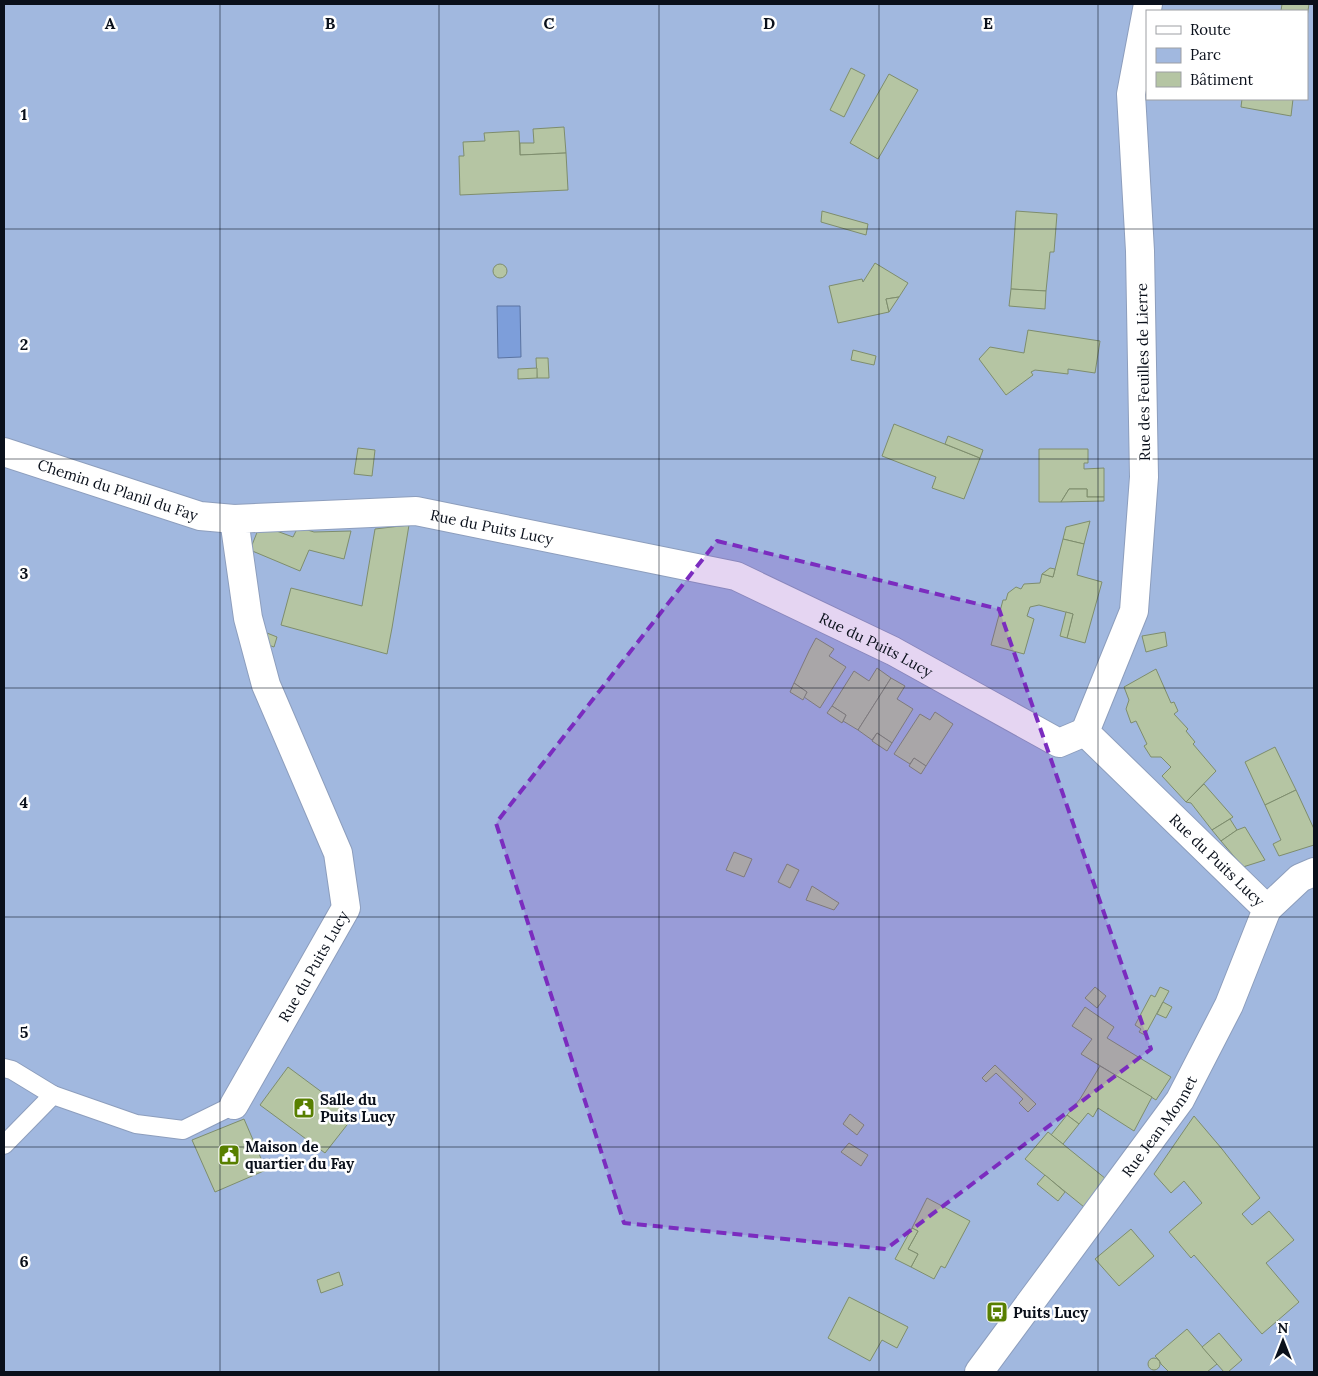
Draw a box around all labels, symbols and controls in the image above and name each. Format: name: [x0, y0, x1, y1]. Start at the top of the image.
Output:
legend: [1146, 10, 1308, 100]
text: A: [105, 13, 116, 33]
text: B: [325, 13, 336, 33]
text: C: [543, 13, 555, 33]
text: D: [763, 13, 775, 33]
text: E: [983, 13, 993, 33]
text: Route: [1190, 20, 1231, 39]
text: Parc: [1190, 45, 1221, 64]
text: Bâtiment: [1190, 70, 1253, 89]
text: 1: [21, 104, 27, 124]
street label: Rue des Feuilles de Lierre: [1132, 283, 1154, 461]
text: 2: [20, 334, 28, 354]
street label: Chemin du Planil du Fay: [35, 454, 201, 524]
street label: Rue du Puits Lucy: [429, 505, 555, 548]
text: 3: [20, 563, 29, 583]
street label: Rue du Puits Lucy: [816, 608, 937, 681]
text: 4: [20, 792, 29, 812]
street label: Rue du Puits Lucy: [1165, 810, 1269, 910]
street label: Rue du Puits Lucy: [274, 907, 352, 1025]
text: 5: [20, 1022, 29, 1042]
street label: Rue Jean Monnet: [1117, 1072, 1201, 1180]
place label: Salle du Puits Lucy: [320, 1090, 396, 1126]
public building icon: Salle du Puits Lucy: [292, 1096, 316, 1120]
place label: Maison de quartier du Fay: [245, 1137, 355, 1173]
public building icon: Maison de quartier du Fay: [217, 1143, 241, 1167]
text: 6: [19, 1251, 29, 1271]
bus stop icon: Puits Lucy: [985, 1300, 1009, 1324]
place label: Puits Lucy: [1013, 1303, 1089, 1322]
north arrow: [1258, 1316, 1308, 1366]
text: N: [1278, 1319, 1289, 1337]

